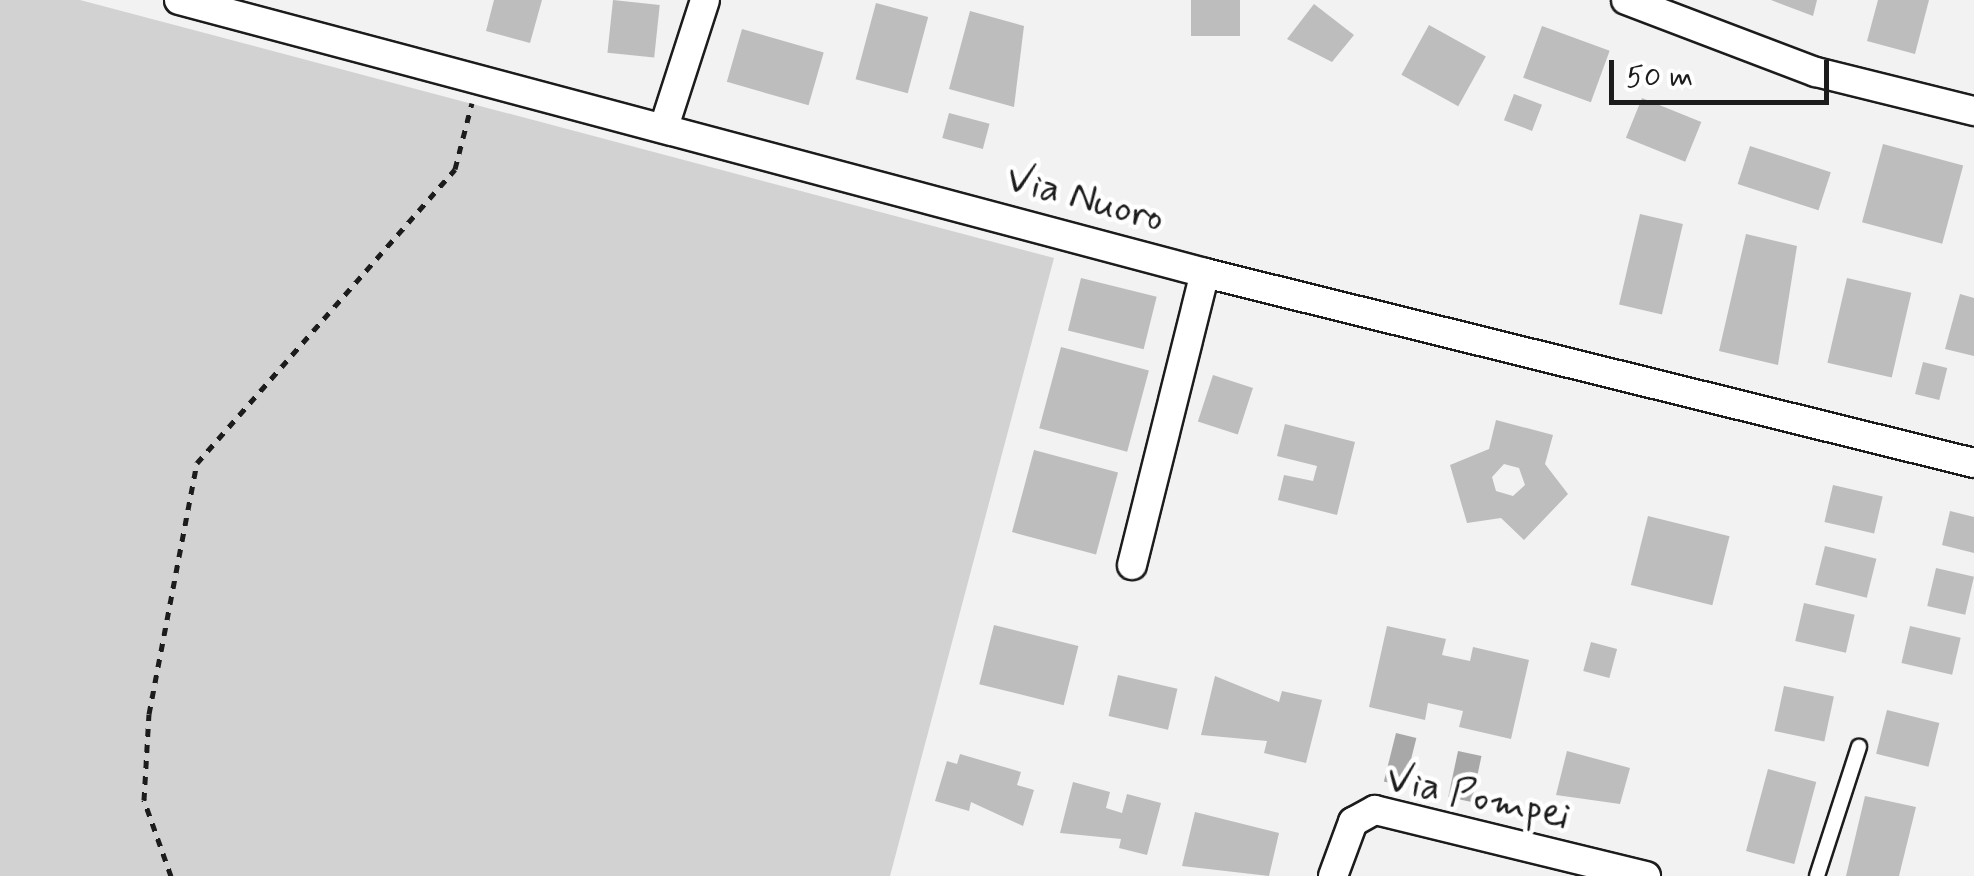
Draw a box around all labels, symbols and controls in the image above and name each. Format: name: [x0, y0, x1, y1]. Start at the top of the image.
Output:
scale bar: [1614, 40, 1834, 102]
text: 50 m: [1626, 58, 1693, 97]
street label: Via Nuoro: [1002, 155, 1168, 243]
street label: Via Pompei: [1383, 755, 1573, 841]

